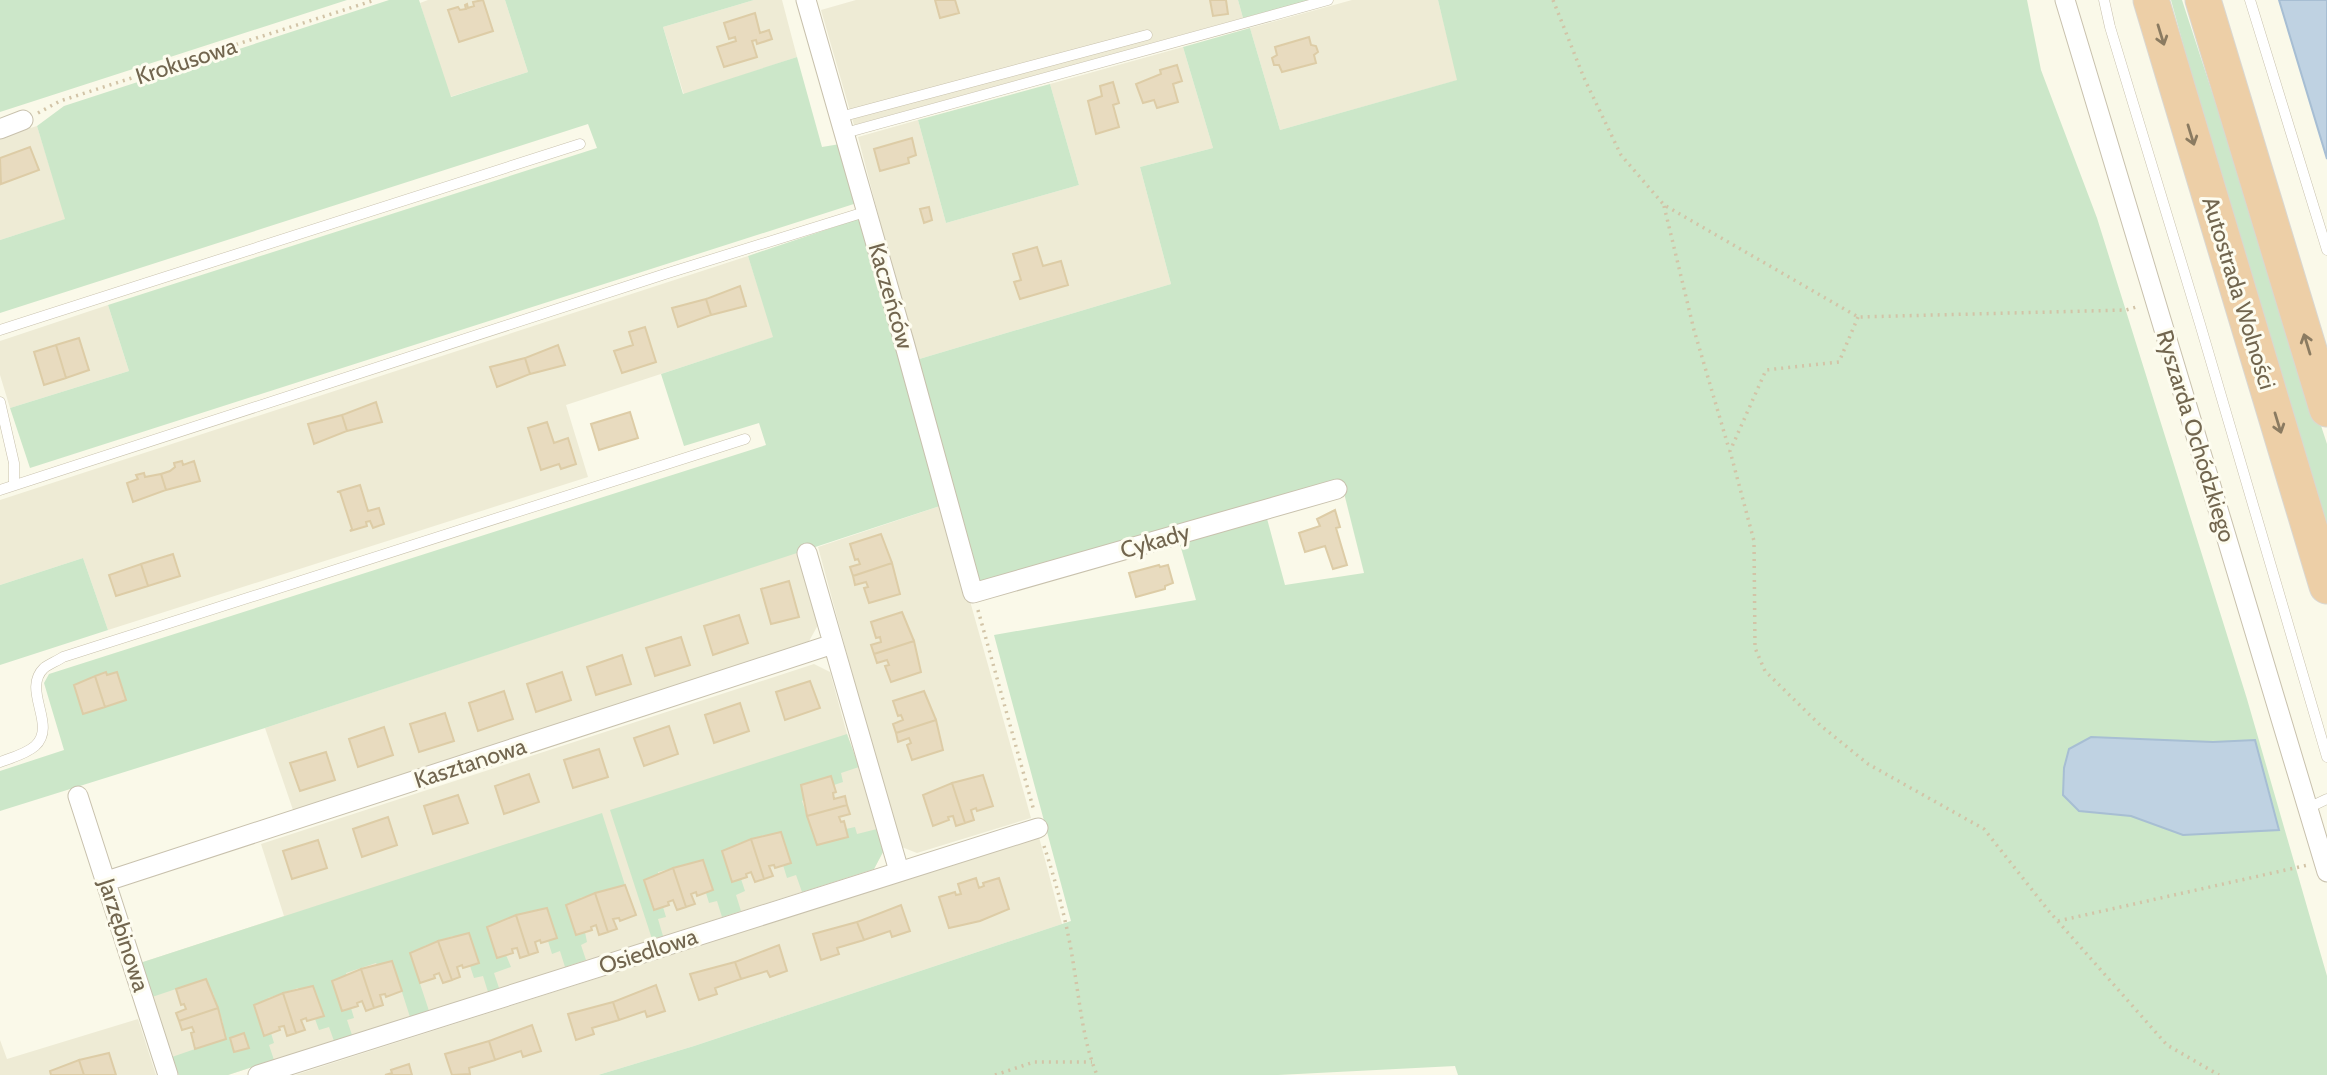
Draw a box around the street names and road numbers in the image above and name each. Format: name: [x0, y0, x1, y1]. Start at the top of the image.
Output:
street label: Krokusowa: [132, 32, 240, 90]
street label: Autostrada Wolności: [2196, 193, 2282, 393]
street label: Kaczeńców: [862, 240, 920, 353]
street label: Ryszarda Ochódzkiego: [2150, 327, 2242, 545]
street label: Cykady: [1117, 518, 1193, 564]
street label: Kasztanowa: [410, 732, 530, 794]
street label: Jarzębinowa: [92, 874, 155, 995]
street label: Osiedlowa: [595, 922, 701, 980]

